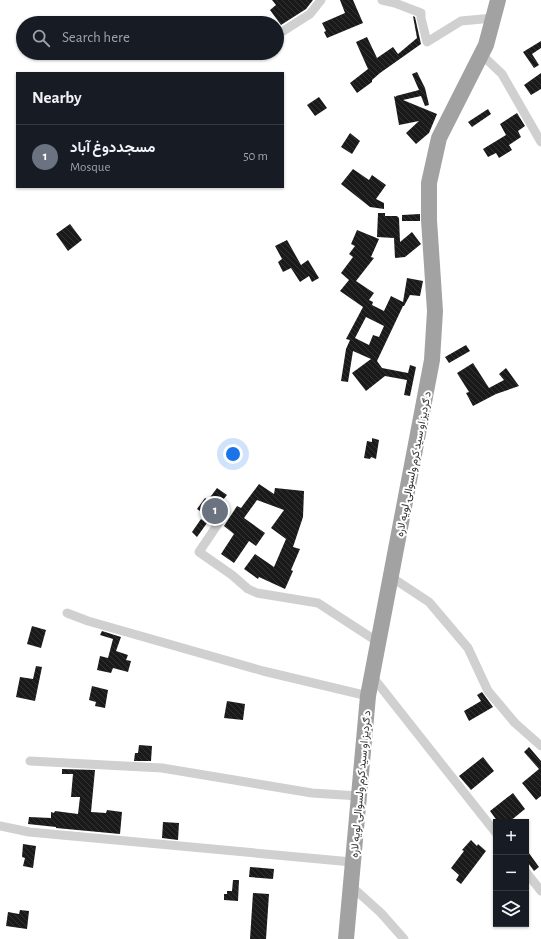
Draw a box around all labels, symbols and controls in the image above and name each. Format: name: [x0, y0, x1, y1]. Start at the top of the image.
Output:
search box: [16, 16, 284, 60]
icon: search: [30, 27, 52, 49]
text: Search here: [62, 30, 130, 45]
text: Nearby: [32, 89, 82, 106]
text: مسجددوغ آباد: [70, 140, 156, 155]
text: 1: [43, 150, 47, 163]
text: 50 m: [243, 150, 268, 163]
text: Mosque: [70, 161, 110, 174]
street label: د ګردیز او سید کرم ولسوالۍ لویه لاره: [394, 390, 435, 538]
your location: [223, 444, 243, 464]
pin: 1: [202, 496, 228, 526]
street label: د ګردیز او سید کرم ولسوالۍ لویه لاره: [349, 710, 374, 858]
map controls: [493, 819, 529, 927]
button: +: [493, 819, 529, 855]
button: −: [493, 855, 529, 891]
button: layers: [493, 891, 529, 927]

